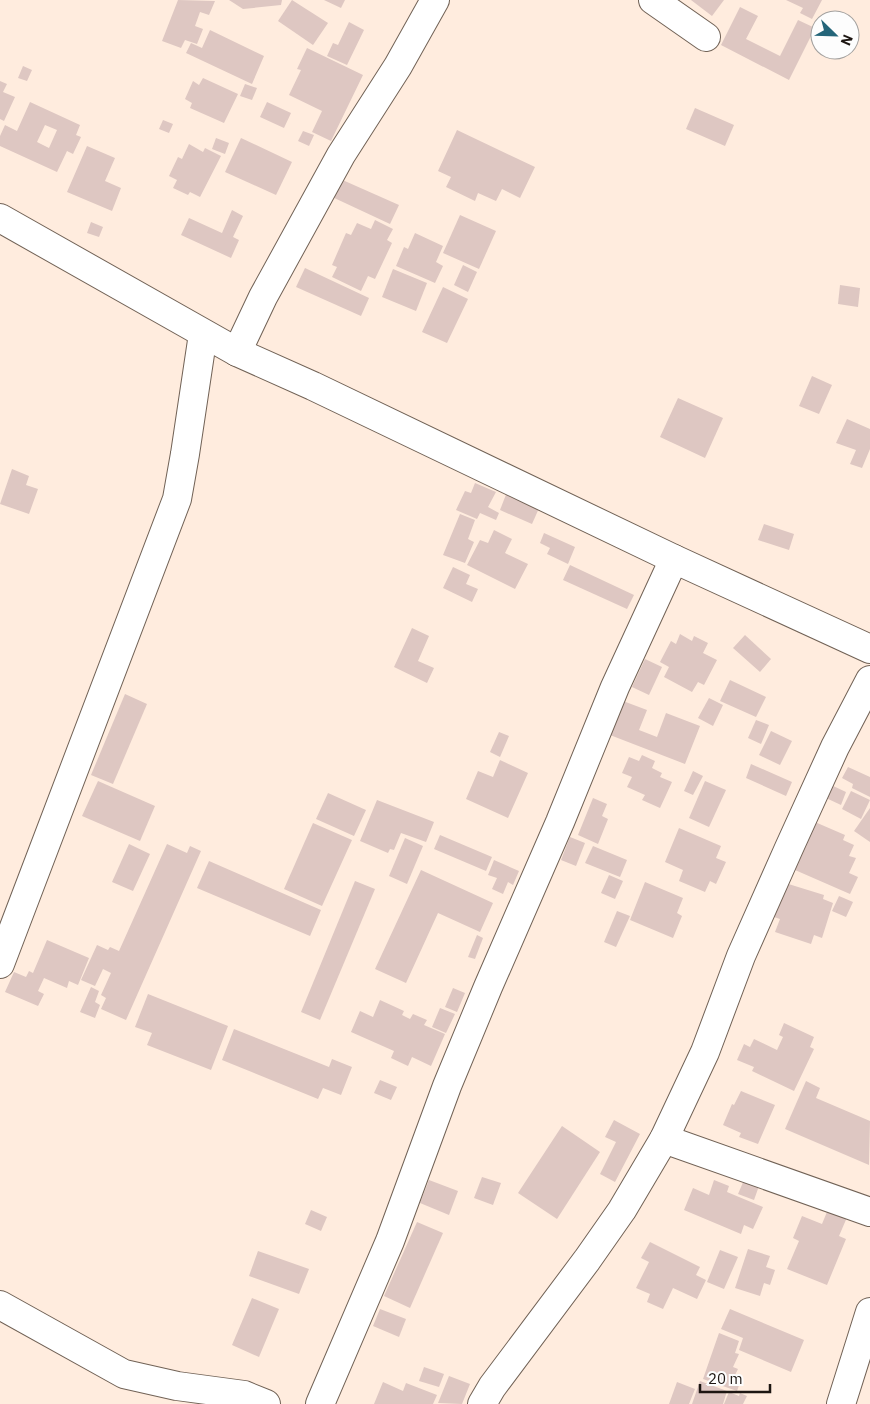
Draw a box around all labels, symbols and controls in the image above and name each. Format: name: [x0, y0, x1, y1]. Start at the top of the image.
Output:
north arrow: [810, 10, 860, 60]
text: N: [837, 32, 857, 48]
scale bar: [700, 1362, 770, 1394]
text: 20 m: [708, 1369, 743, 1388]

